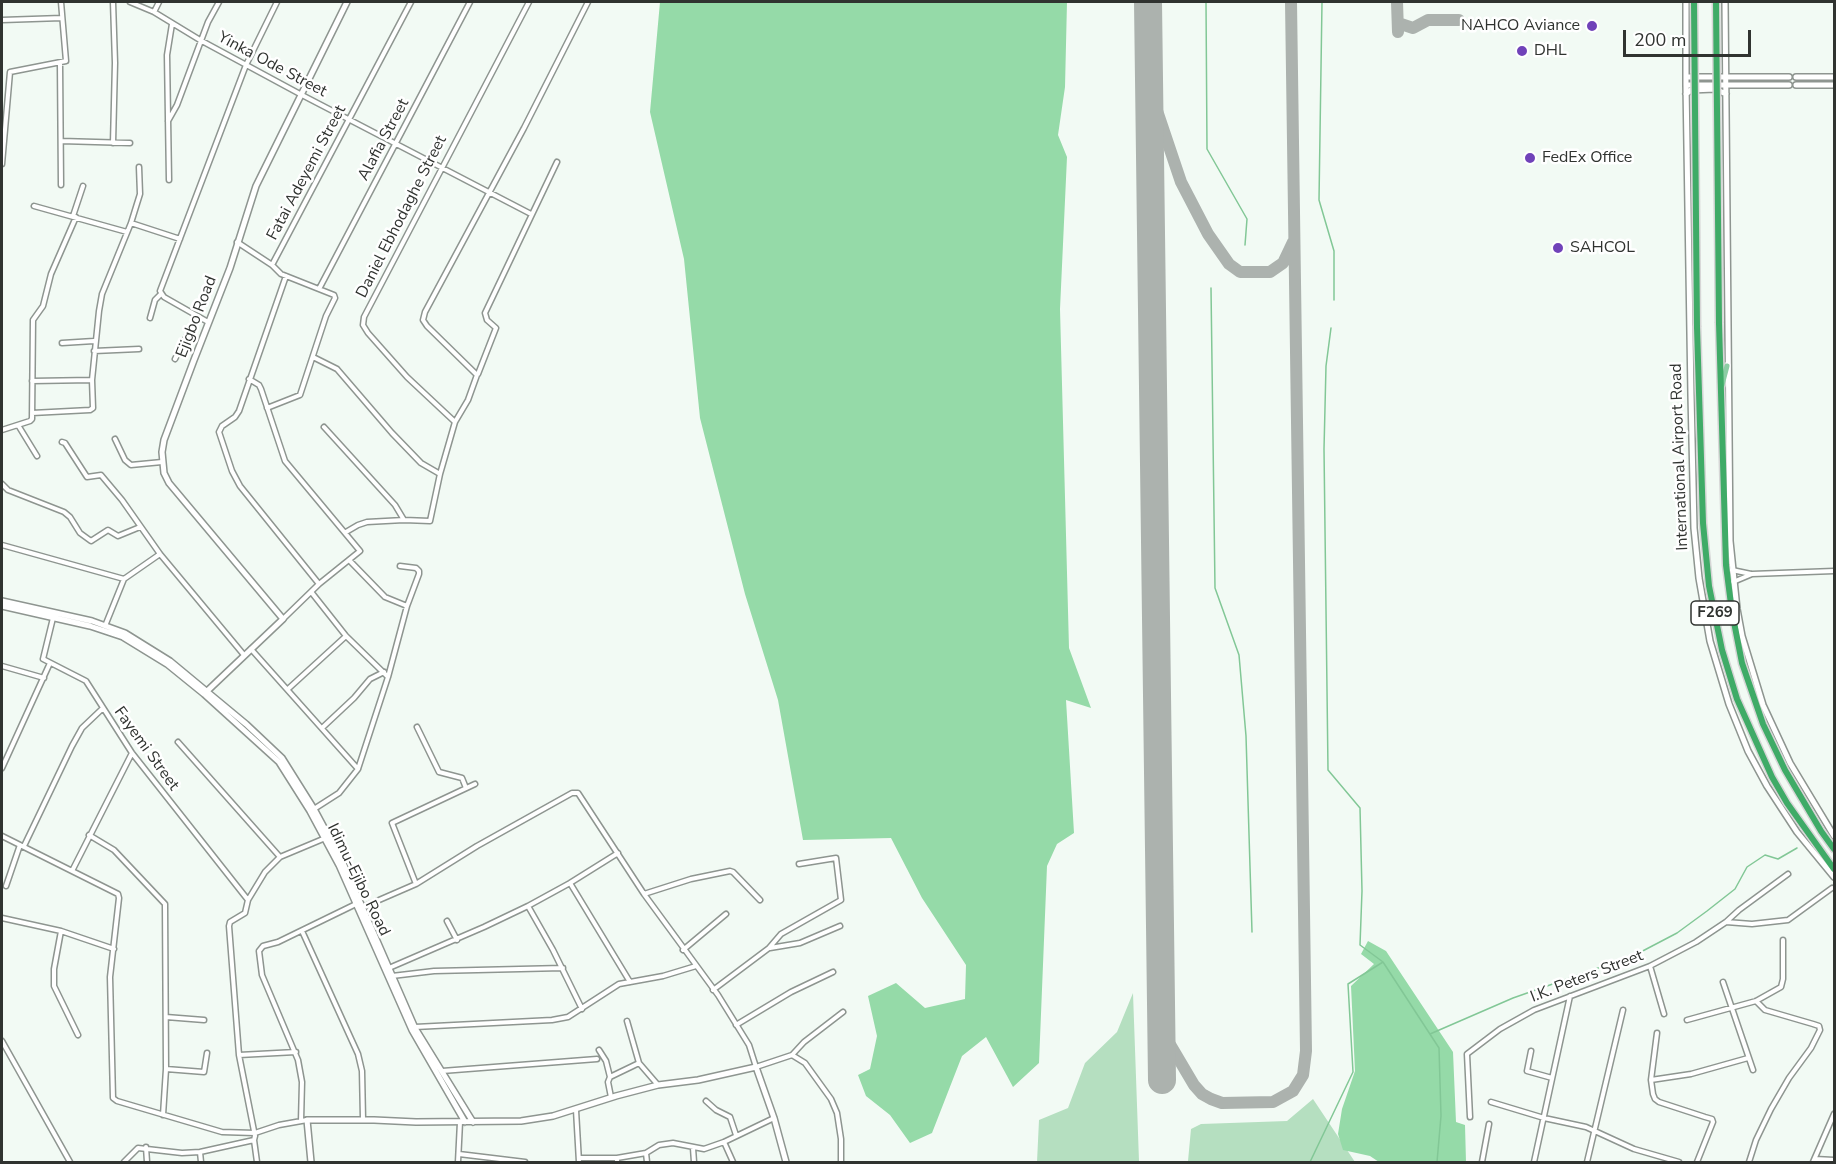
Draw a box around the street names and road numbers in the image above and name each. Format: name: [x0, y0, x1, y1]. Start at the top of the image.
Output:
street label: Yinka Ode Street: [214, 28, 330, 102]
street label: Alafia Street: [354, 96, 414, 184]
street label: Fatai Adeyemi Street: [263, 102, 351, 244]
street label: Daniel Ebhodaghe Street: [353, 133, 451, 301]
street label: Ejigbo Road: [173, 274, 221, 360]
street label: International Airport Road: [1667, 363, 1693, 551]
road number: F269: [1691, 601, 1739, 625]
street label: Fayemi Street: [109, 703, 183, 795]
street label: Idimu-Ejibo Road: [322, 821, 394, 939]
street label: I.K. Peters Street: [1528, 947, 1646, 1007]

